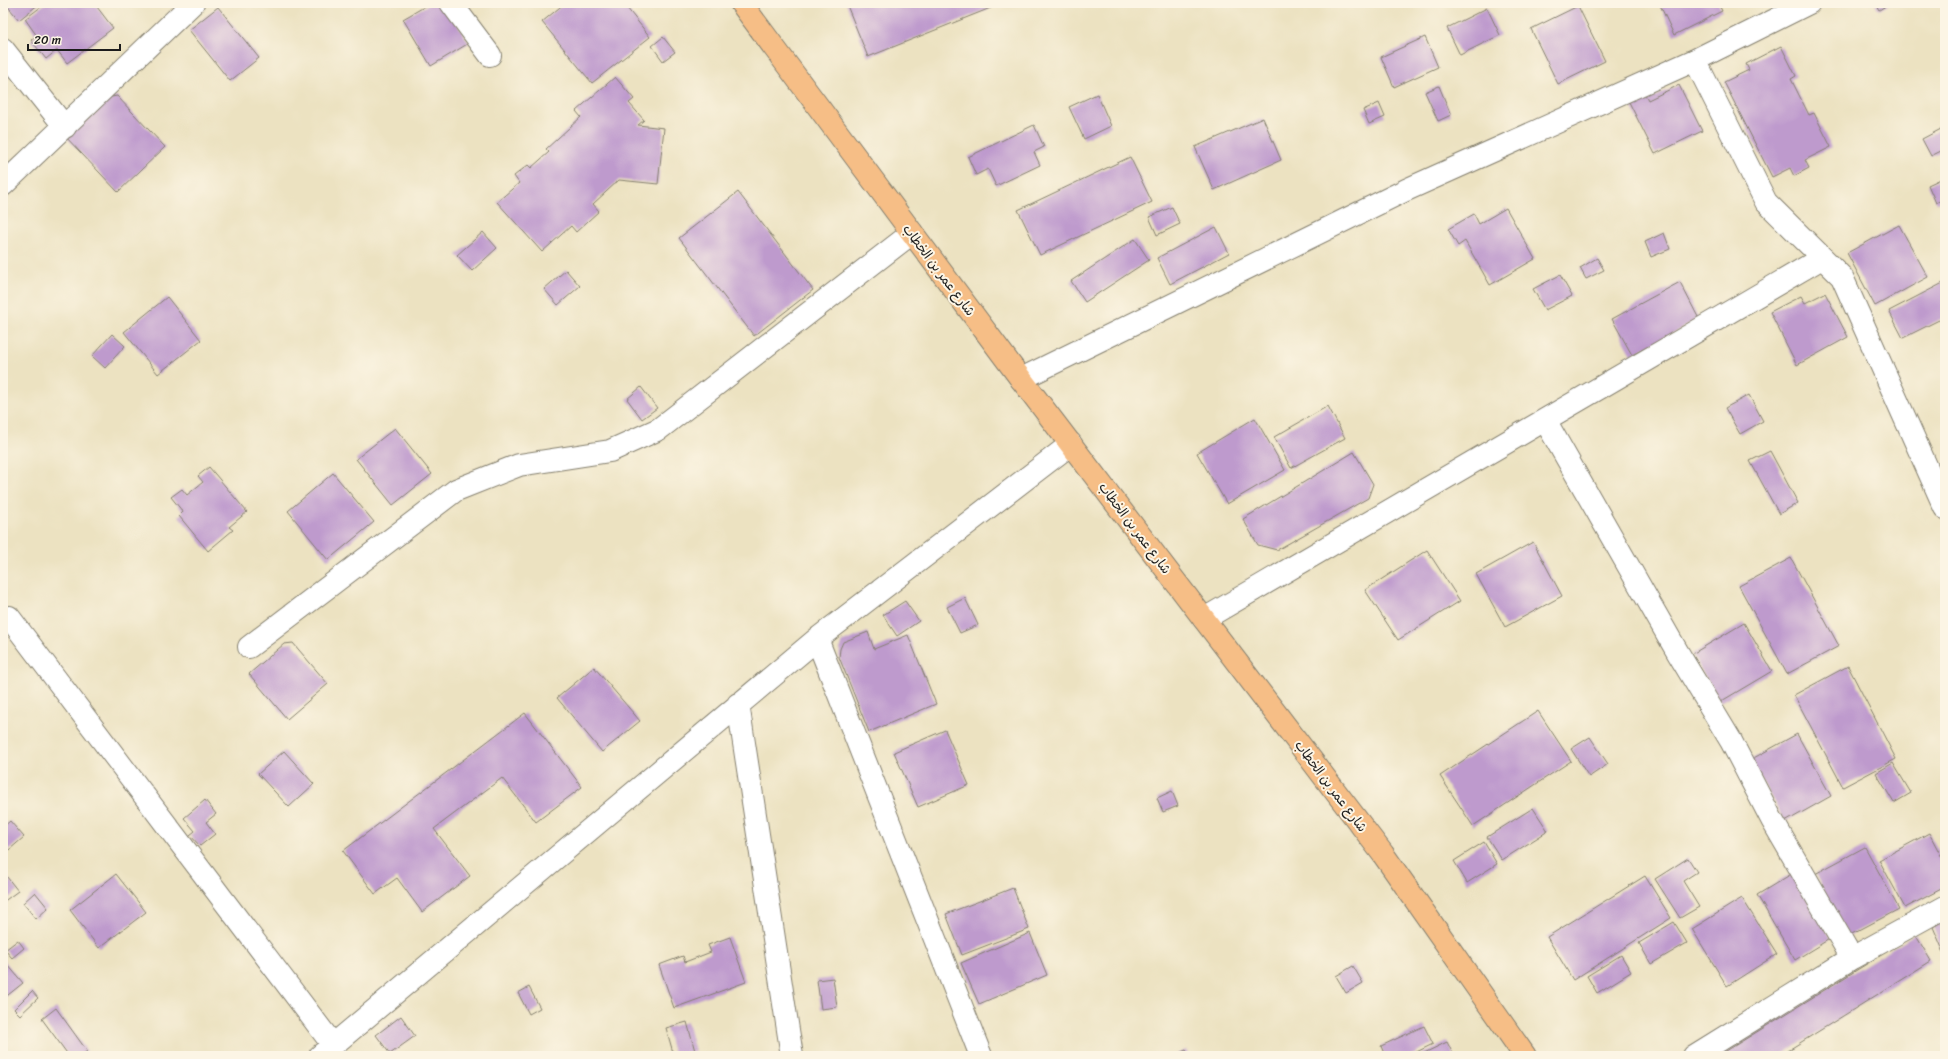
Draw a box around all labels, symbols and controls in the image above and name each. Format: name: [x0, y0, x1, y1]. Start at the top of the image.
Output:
scale bar: [28, 26, 120, 52]
text: 20 m: [34, 29, 61, 51]
street label: شارع عمر بن الخطاب: [897, 219, 981, 321]
street label: شارع عمر بن الخطاب: [1093, 477, 1177, 579]
street label: شارع عمر بن الخطاب: [1289, 735, 1373, 837]

